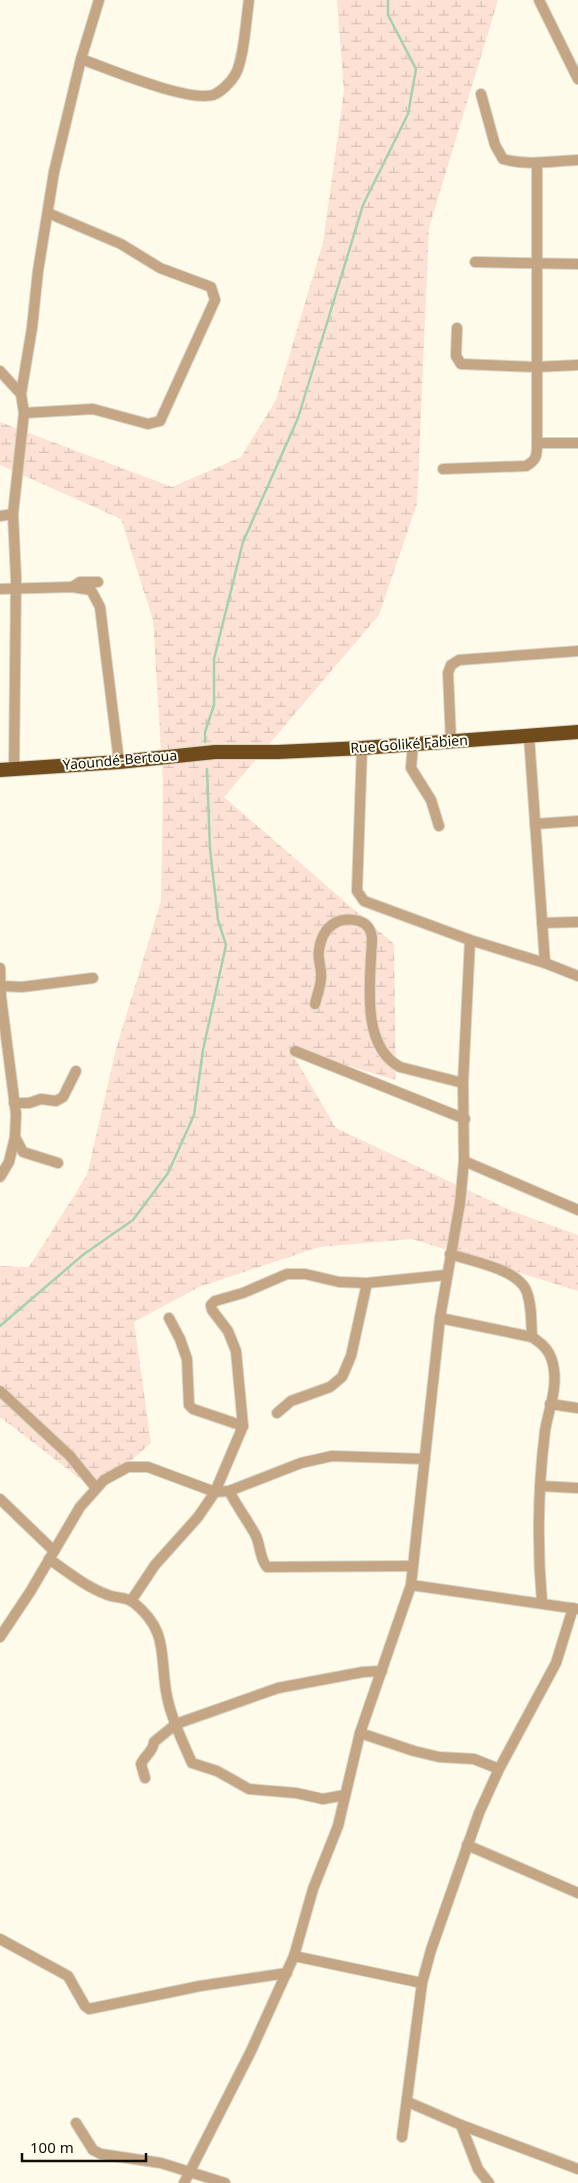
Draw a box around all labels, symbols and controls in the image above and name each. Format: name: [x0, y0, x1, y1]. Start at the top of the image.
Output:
street label: Rue Goliké Fabien: [350, 730, 468, 757]
street label: Yaoundé-Bertoua: [62, 745, 178, 774]
scale bar: [22, 2130, 146, 2162]
text: 100 m: [30, 2137, 74, 2157]

